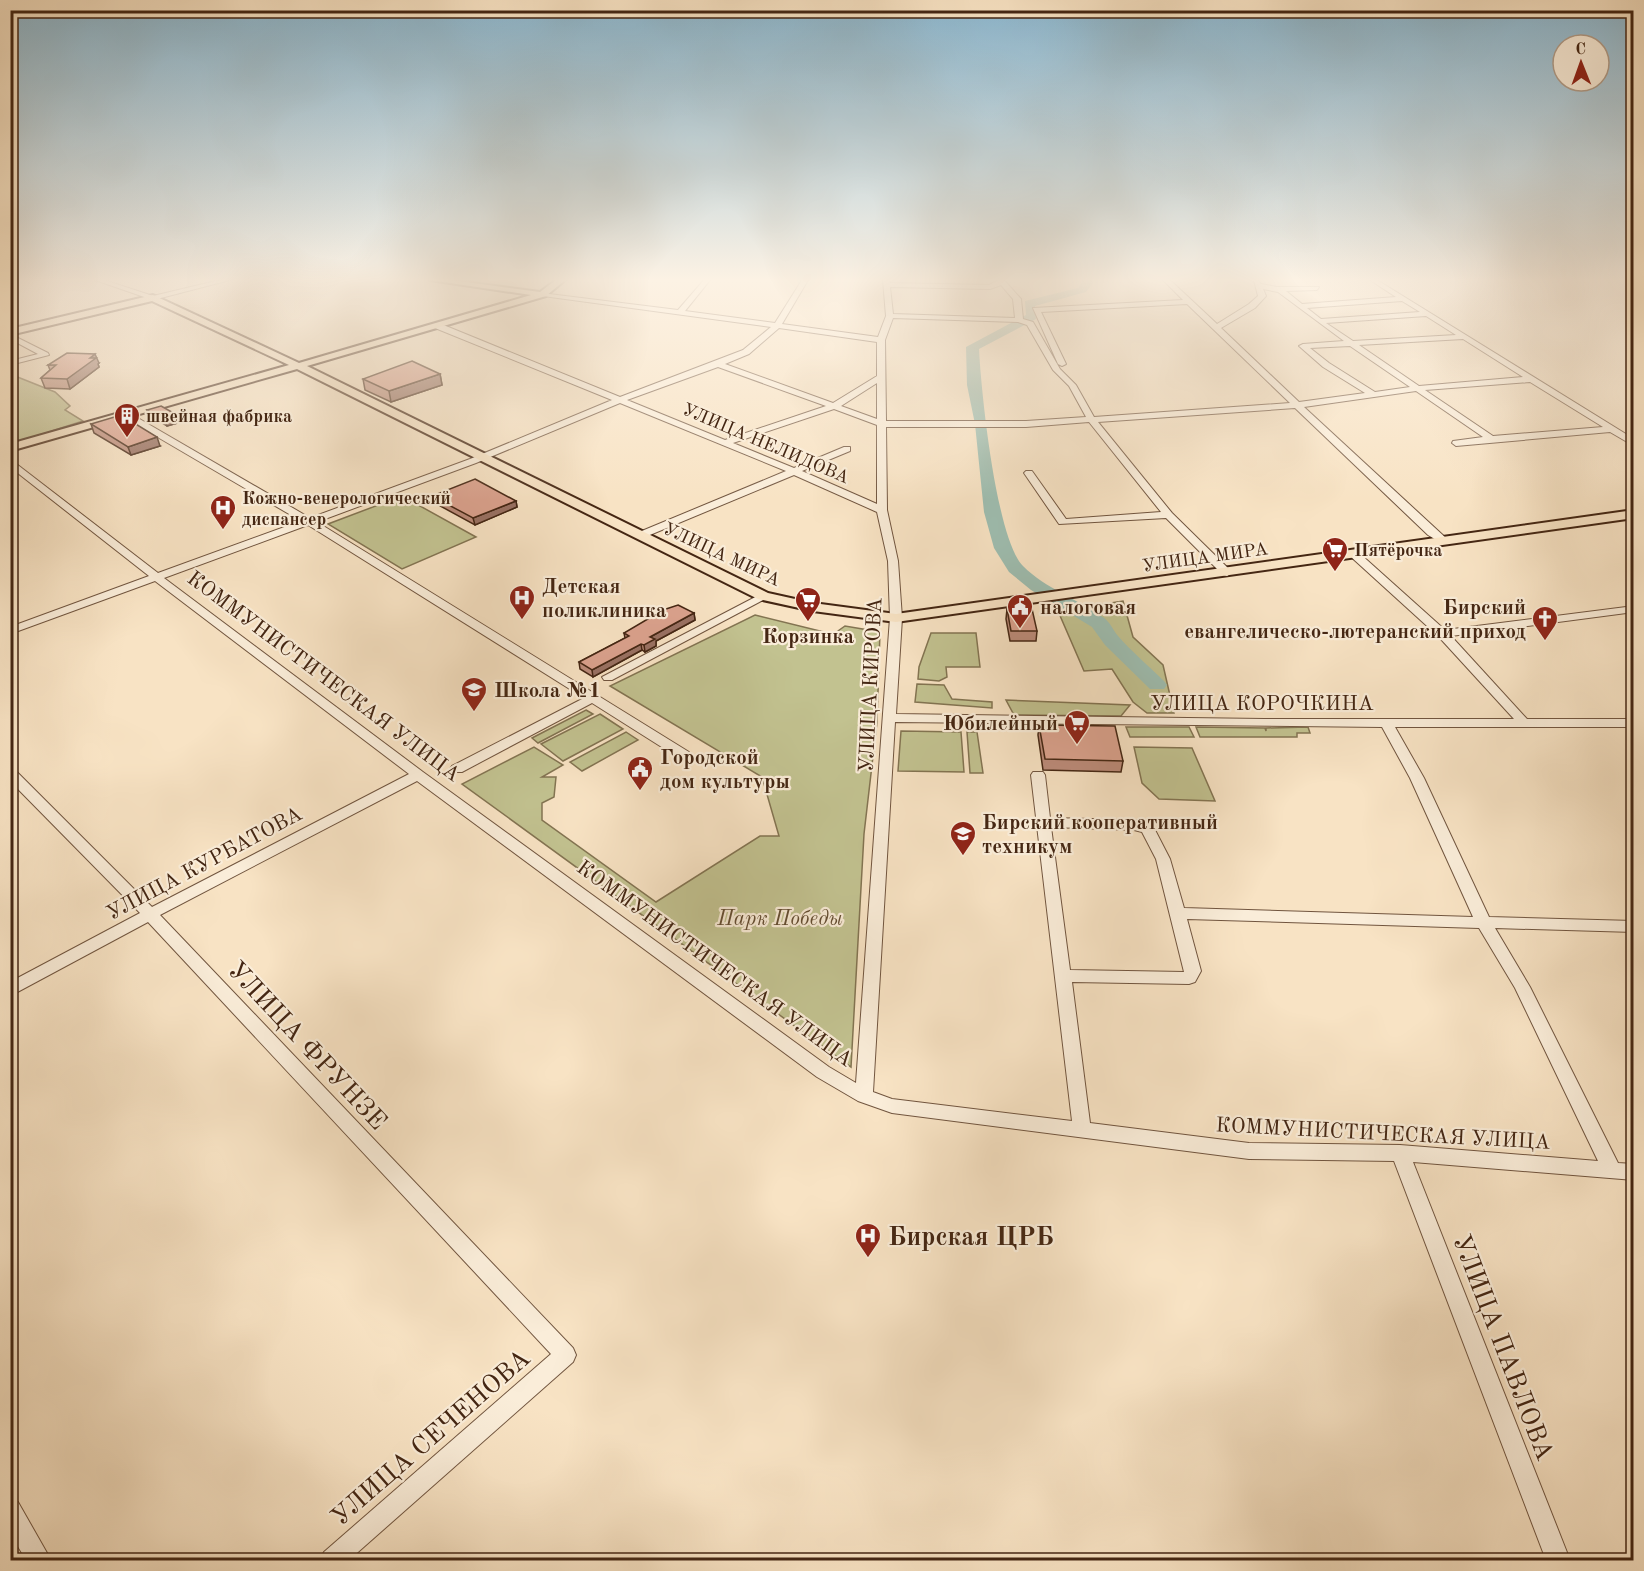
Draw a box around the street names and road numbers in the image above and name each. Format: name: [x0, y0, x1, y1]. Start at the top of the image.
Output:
street label: УЛИЦА НЕЛИДОВА: [680, 401, 852, 487]
street label: УЛИЦА МИРА: [660, 520, 783, 590]
street label: УЛИЦА МИРА: [1141, 540, 1270, 576]
street label: КОММУНИСТИЧЕСКАЯ УЛИЦА: [183, 568, 463, 787]
street label: УЛИЦА КИРОВА: [856, 597, 887, 773]
street label: УЛИЦА КОРОЧКИНА: [1150, 694, 1374, 715]
street label: УЛИЦА КУРБАТОВА: [103, 804, 306, 925]
street label: КОММУНИСТИЧЕСКАЯ УЛИЦА: [572, 857, 856, 1071]
street label: УЛИЦА ФРУНЗЕ: [222, 957, 391, 1135]
street label: КОММУНИСТИЧЕСКАЯ УЛИЦА: [1215, 1115, 1551, 1154]
street label: УЛИЦА ПАВЛОВА: [1447, 1231, 1557, 1464]
street label: УЛИЦА СЕЧЕНОВА: [327, 1345, 536, 1532]

